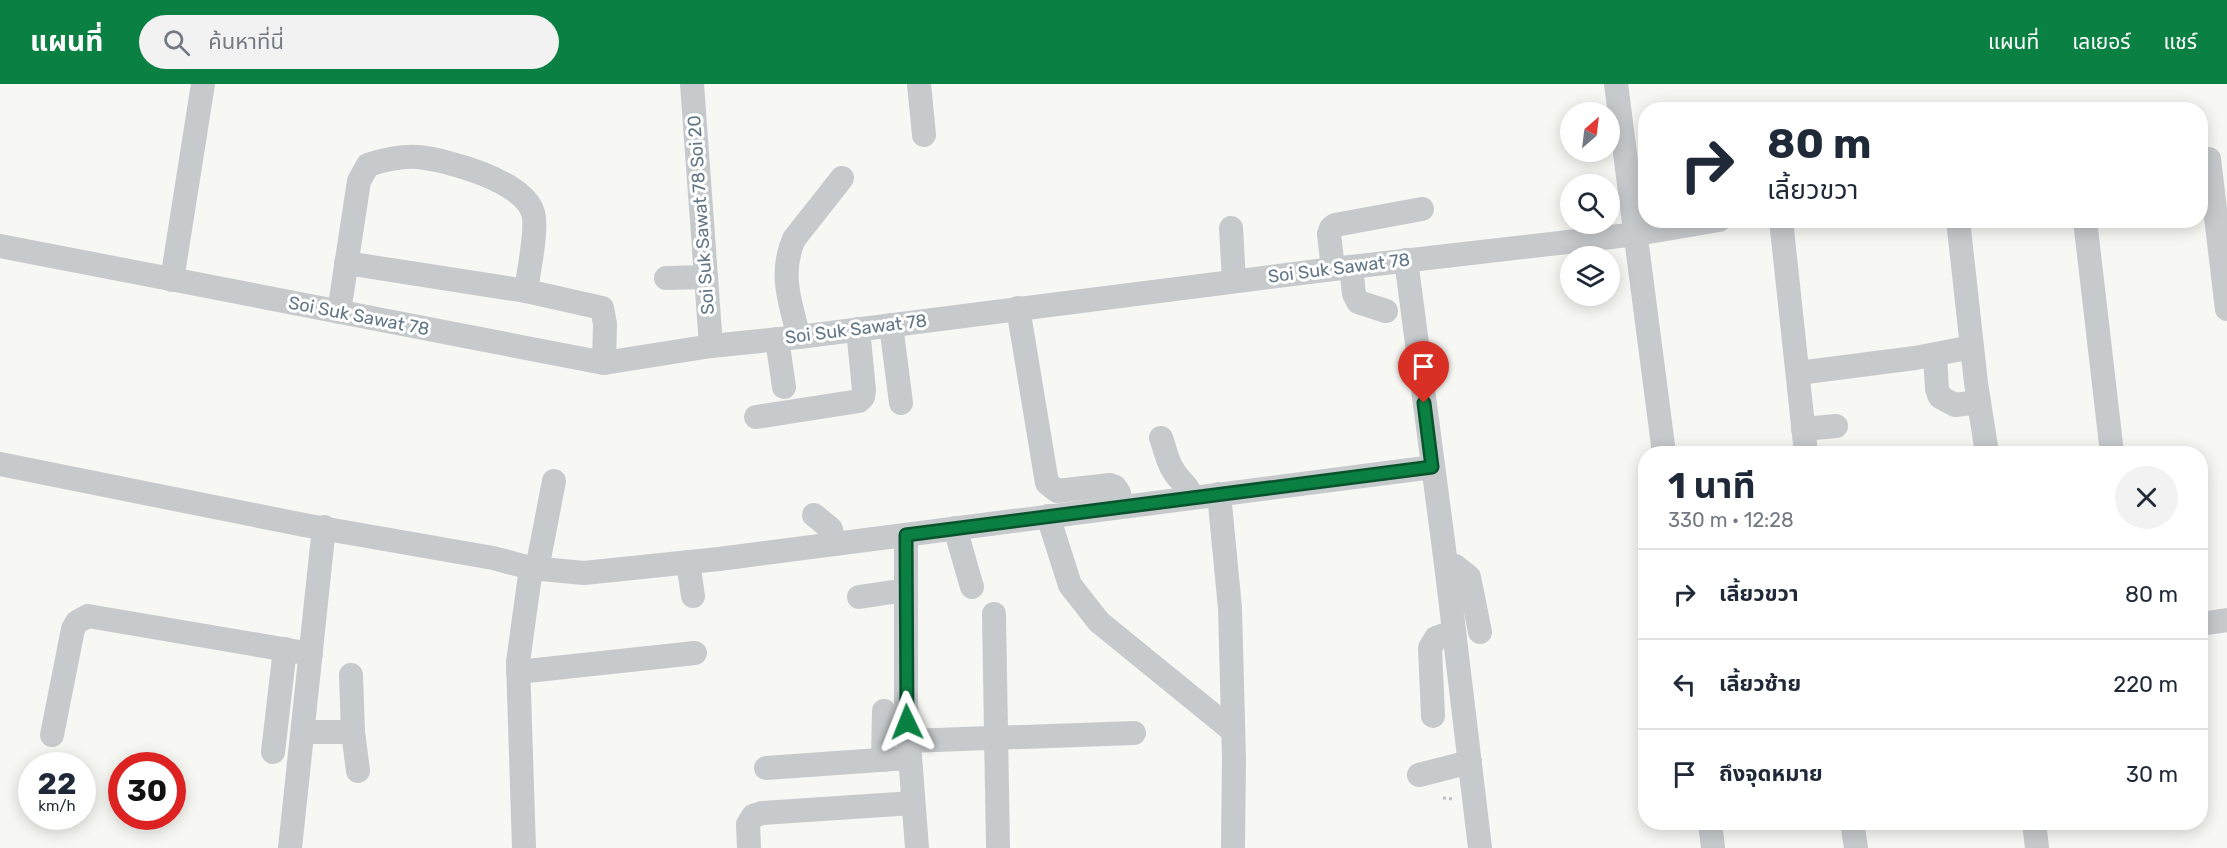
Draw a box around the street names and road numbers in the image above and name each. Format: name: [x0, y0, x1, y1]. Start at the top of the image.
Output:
street label: Soi Suk Sawat 78 Soi 20: [683, 115, 719, 315]
street label: Soi Suk Sawat 78: [1267, 248, 1411, 288]
street label: Soi Suk Sawat 78: [287, 292, 431, 340]
street label: Soi Suk Sawat 78: [784, 309, 928, 349]

